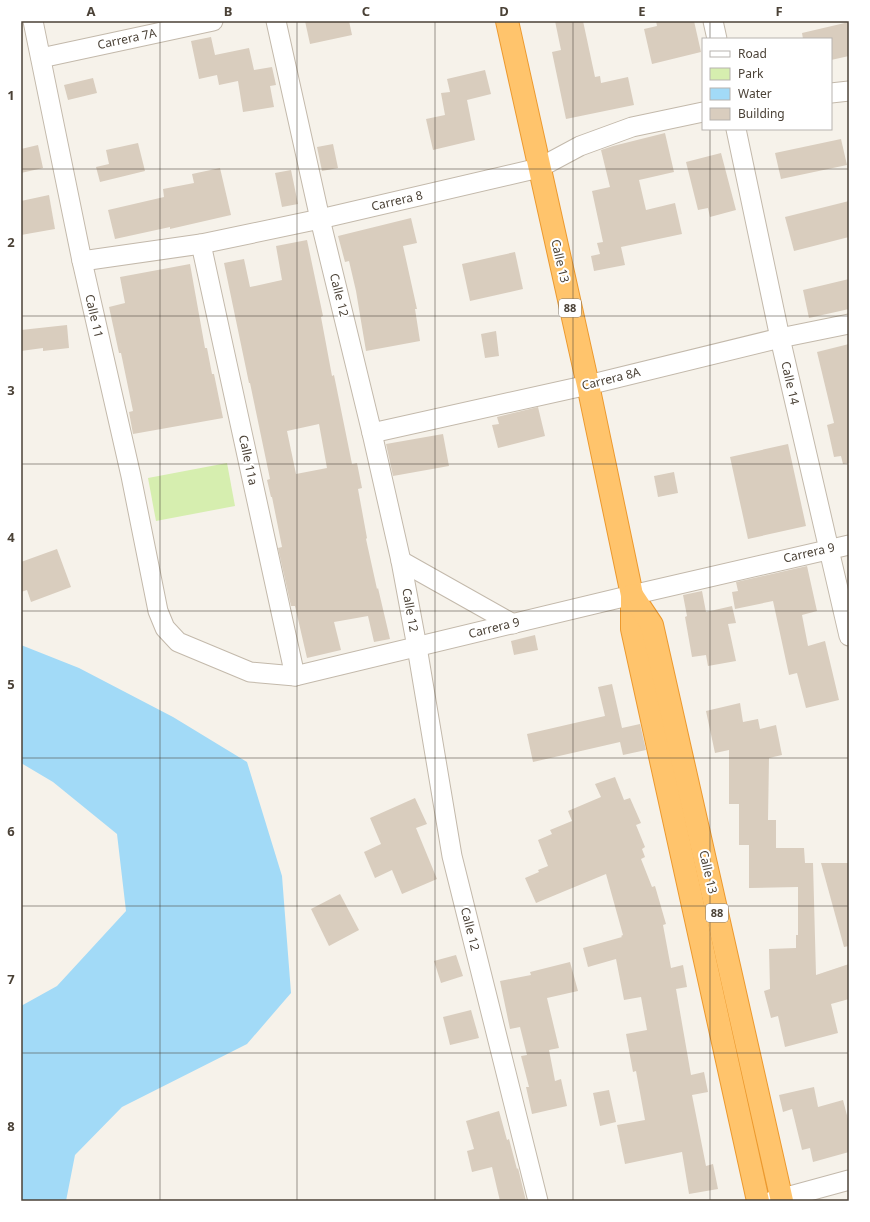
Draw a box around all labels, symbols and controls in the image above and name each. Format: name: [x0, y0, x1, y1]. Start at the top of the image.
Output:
text: A: [87, 2, 96, 20]
text: B: [224, 2, 232, 20]
text: C: [362, 2, 370, 20]
text: D: [499, 2, 509, 20]
text: E: [638, 2, 646, 20]
text: F: [775, 2, 783, 20]
street label: Carrera 7A: [96, 24, 158, 53]
legend: [702, 38, 832, 130]
text: Road: [738, 45, 767, 62]
text: Park: [738, 65, 764, 82]
text: Water: [738, 85, 772, 102]
text: 1: [7, 86, 15, 104]
text: Building: [738, 105, 785, 122]
street label: Carrera 8: [370, 186, 424, 215]
text: 2: [7, 233, 15, 251]
street label: Calle 13: [547, 237, 574, 284]
street label: Calle 12: [326, 271, 353, 318]
street label: Calle 11: [81, 292, 108, 339]
road number: 88: [559, 299, 581, 317]
street label: Calle 14: [777, 359, 804, 406]
street label: Carrera 8A: [580, 363, 642, 394]
text: 3: [7, 381, 15, 399]
street label: Calle 11a: [235, 433, 262, 487]
text: 4: [7, 528, 15, 546]
street label: Carrera 9: [782, 538, 836, 567]
street label: Calle 12: [398, 587, 423, 633]
street label: Carrera 9: [466, 613, 521, 642]
text: 5: [7, 675, 15, 693]
text: 6: [7, 822, 15, 840]
street label: Calle 13: [695, 848, 722, 895]
road number: 88: [706, 904, 728, 922]
street label: Calle 12: [457, 905, 484, 952]
text: 7: [7, 970, 15, 988]
text: 8: [7, 1117, 15, 1135]

